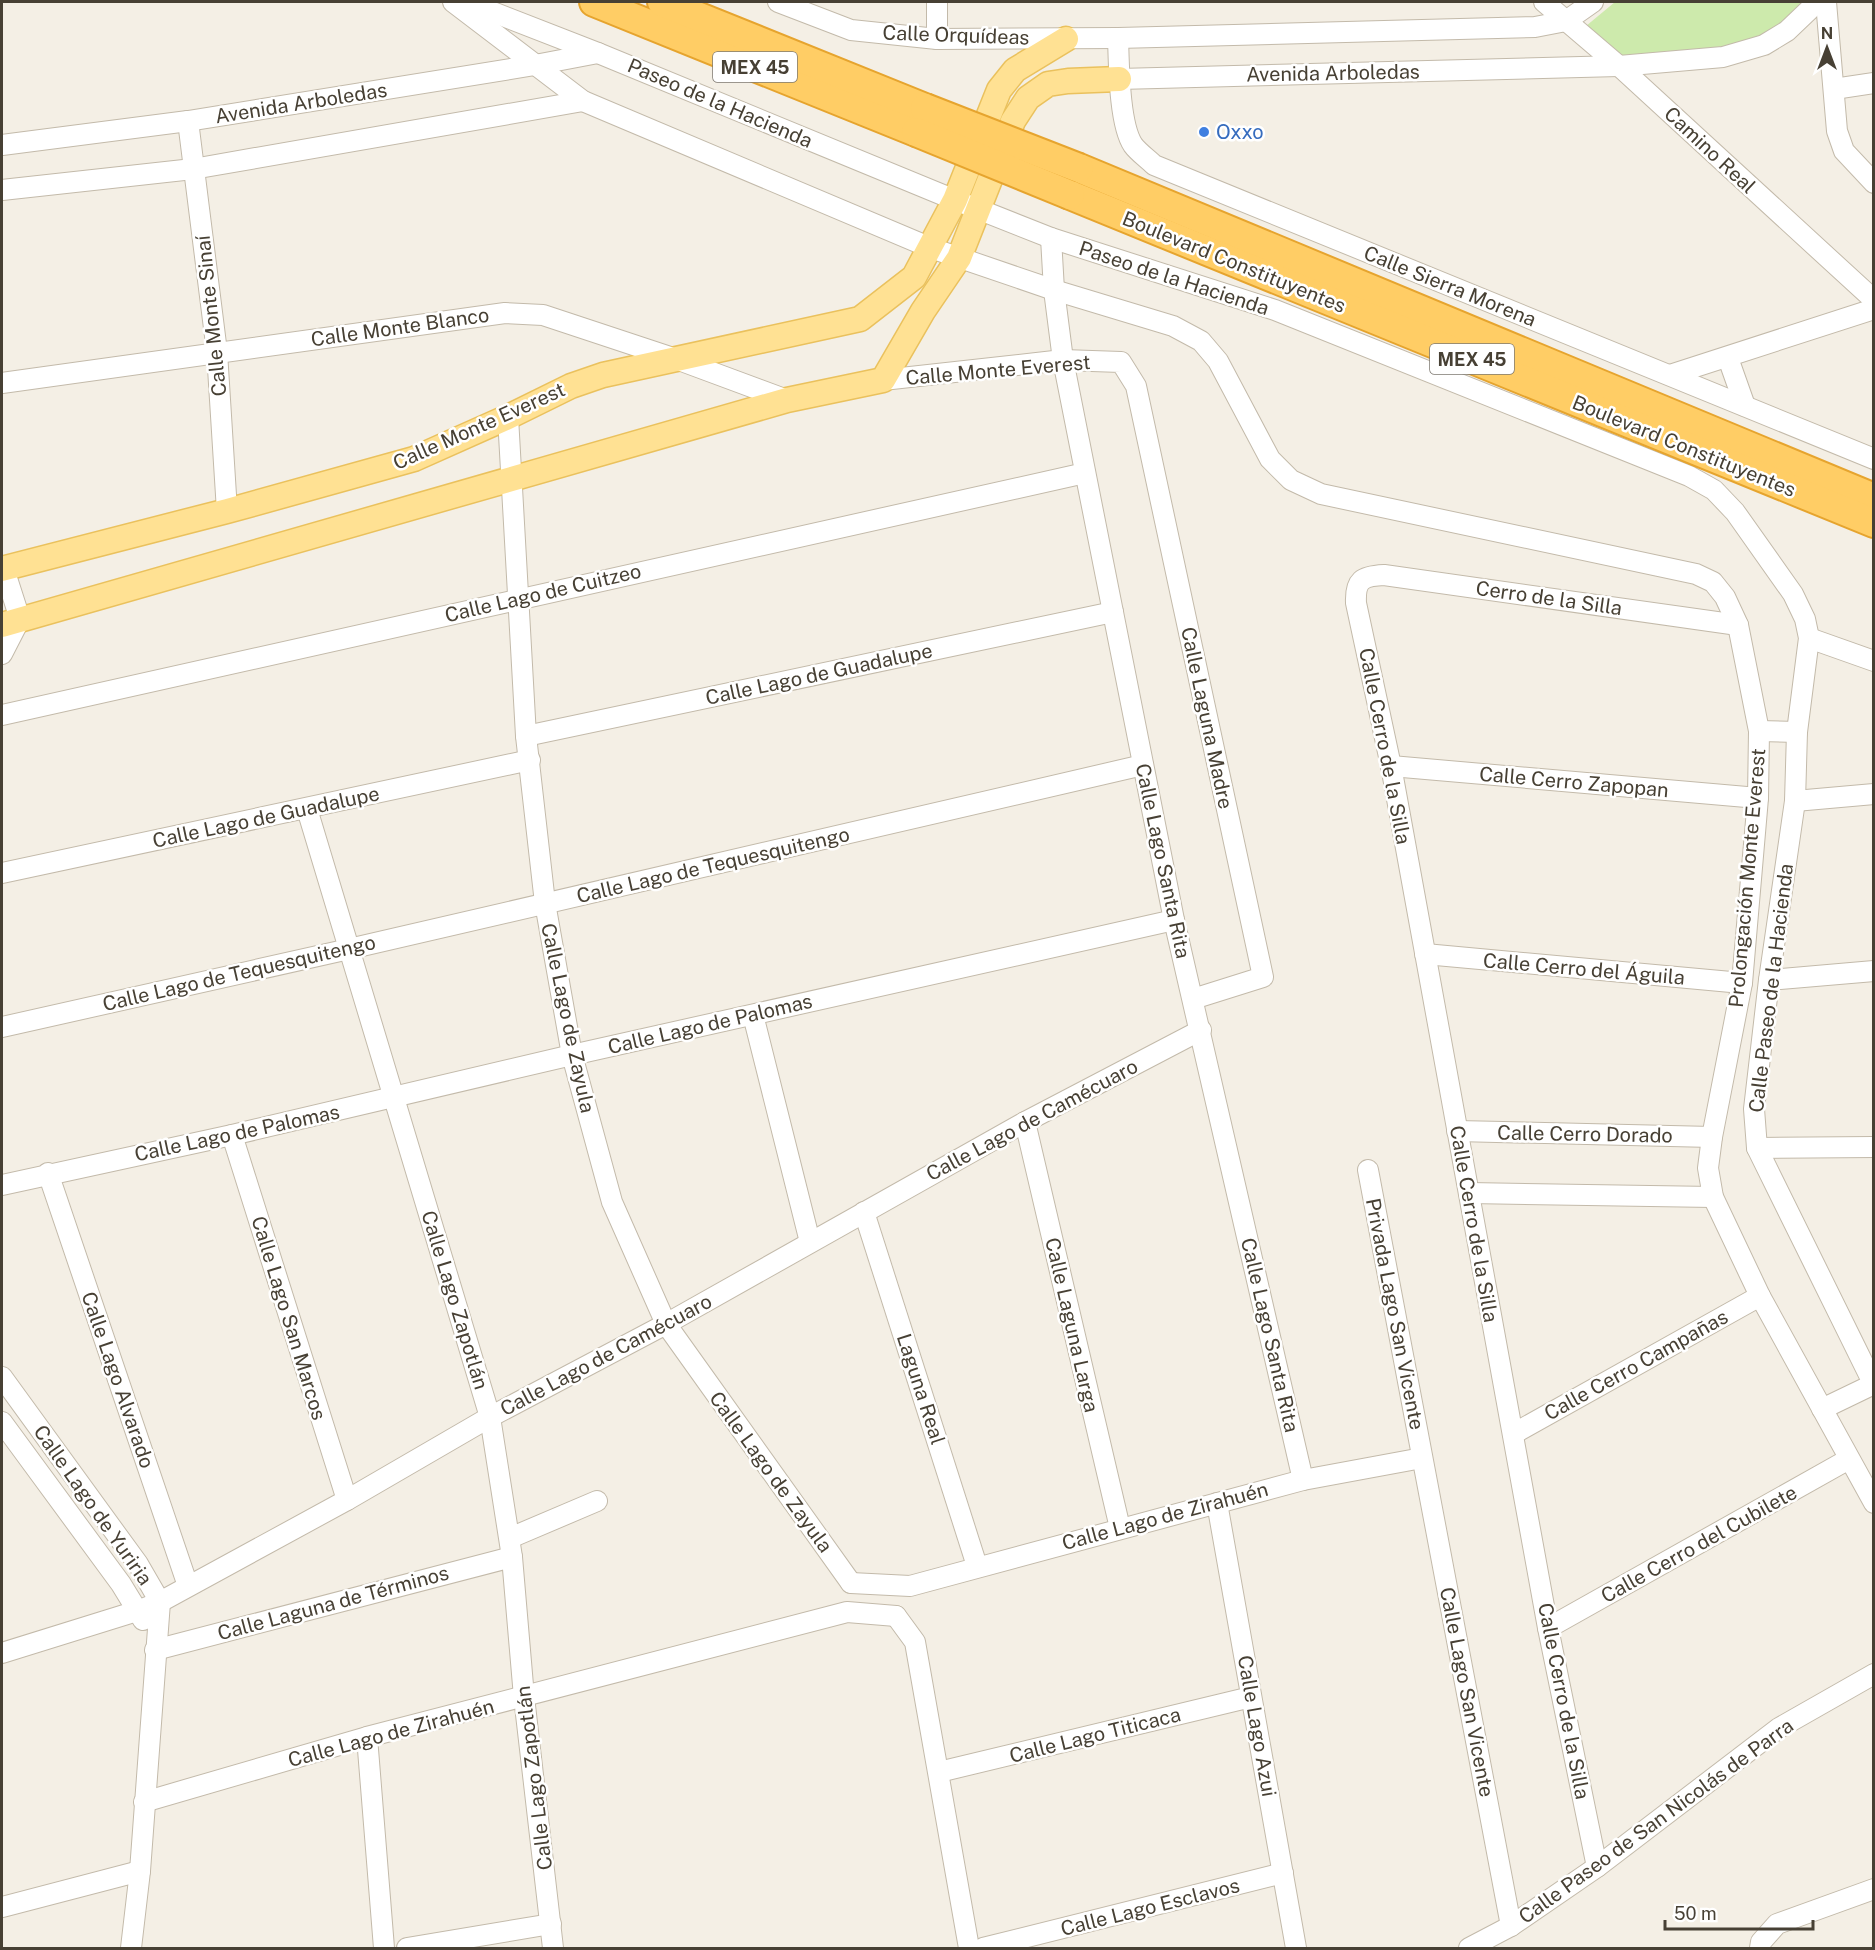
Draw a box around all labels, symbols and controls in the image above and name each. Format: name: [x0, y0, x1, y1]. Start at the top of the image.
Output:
north arrow: [1797, 18, 1857, 78]
street label: Calle Orquídeas: [882, 20, 1030, 50]
text: N: [1821, 24, 1833, 43]
road number: MEX 45: [713, 52, 797, 82]
street label: Paseo de la Hacienda: [624, 53, 816, 153]
street label: Avenida Arboledas: [1246, 59, 1420, 87]
street label: Avenida Arboledas: [213, 78, 389, 128]
street label: Camino Real: [1659, 102, 1761, 198]
place label: Oxxo: [1216, 120, 1264, 144]
marker: Oxxo: [1197, 125, 1211, 139]
street label: Boulevard Constituyentes: [1119, 206, 1349, 318]
street label: Calle Monte Sinaí: [191, 233, 231, 398]
street label: Paseo de la Hacienda: [1076, 236, 1272, 320]
street label: Calle Sierra Morena: [1360, 241, 1540, 331]
street label: Calle Monte Blanco: [309, 303, 491, 351]
road number: MEX 45: [1430, 344, 1514, 374]
street label: Calle Monte Everest: [905, 350, 1091, 390]
street label: Calle Monte Everest: [389, 377, 569, 475]
street label: Boulevard Constituyentes: [1569, 390, 1799, 502]
street label: Calle Lago de Cuitzeo: [443, 559, 643, 627]
street label: Cerro de la Silla: [1474, 576, 1624, 620]
street label: Calle Laguna Madre: [1176, 625, 1238, 811]
street label: Calle Lago de Guadalupe: [703, 638, 935, 710]
street label: Calle Cerro de la Silla: [1354, 646, 1416, 846]
street label: Prolongación Monte Everest: [1724, 747, 1770, 1009]
street label: Calle Lago Santa Rita: [1131, 761, 1195, 961]
street label: Calle Cerro Zapopan: [1478, 762, 1670, 802]
street label: Calle Lago de Guadalupe: [150, 781, 382, 853]
street label: Calle Lago de Tequesquitengo: [574, 822, 852, 908]
street label: Calle Paseo de la Hacienda: [1744, 862, 1798, 1114]
street label: Calle Lago de Zayula: [536, 921, 600, 1115]
street label: Calle Lago de Tequesquitengo: [100, 930, 378, 1016]
street label: Calle Cerro del Águila: [1482, 947, 1686, 990]
street label: Calle Lago de Palomas: [605, 989, 815, 1059]
street label: Calle Lago de Camécuaro: [922, 1054, 1142, 1186]
street label: Calle Lago de Palomas: [132, 1100, 342, 1166]
street label: Calle Cerro Dorado: [1497, 1120, 1673, 1148]
street label: Calle Cerro de la Silla: [1445, 1124, 1503, 1324]
street label: Privada Lago San Vicente: [1361, 1196, 1429, 1432]
street label: Calle Lago Zapotlán: [416, 1208, 494, 1392]
street label: Calle Lago San Marcos: [247, 1213, 331, 1423]
street label: Calle Laguna Larga: [1040, 1235, 1104, 1415]
street label: Calle Lago Santa Rita: [1236, 1235, 1304, 1435]
street label: Calle Lago Alvarado: [77, 1289, 159, 1471]
street label: Calle Lago de Camécuaro: [496, 1289, 716, 1421]
street label: Calle Cerro Campañas: [1540, 1305, 1732, 1425]
street label: Laguna Real: [892, 1331, 950, 1447]
street label: Calle Lago de Zayula: [704, 1387, 838, 1557]
street label: Calle Lago de Yuriria: [29, 1420, 157, 1590]
street label: Calle Lago de Zirahuén: [1059, 1477, 1271, 1555]
street label: Calle Cerro del Cubilete: [1597, 1480, 1801, 1608]
street label: Calle Laguna de Términos: [215, 1561, 451, 1645]
street label: Calle Lago San Vicente: [1435, 1585, 1499, 1799]
street label: Calle Cerro de la Silla: [1533, 1601, 1595, 1801]
street label: Calle Lago Azui: [1233, 1653, 1281, 1799]
street label: Calle Lago Zapotlán: [511, 1684, 557, 1872]
street label: Calle Lago de Zirahuén: [285, 1694, 497, 1772]
street label: Calle Lago Titicaca: [1007, 1702, 1183, 1768]
street label: Calle Paseo de San Nicolás de Parra: [1514, 1713, 1798, 1929]
street label: Calle Lago Esclavos: [1058, 1873, 1242, 1941]
scale bar: [1665, 1893, 1814, 1931]
text: 50 m: [1674, 1903, 1717, 1924]

